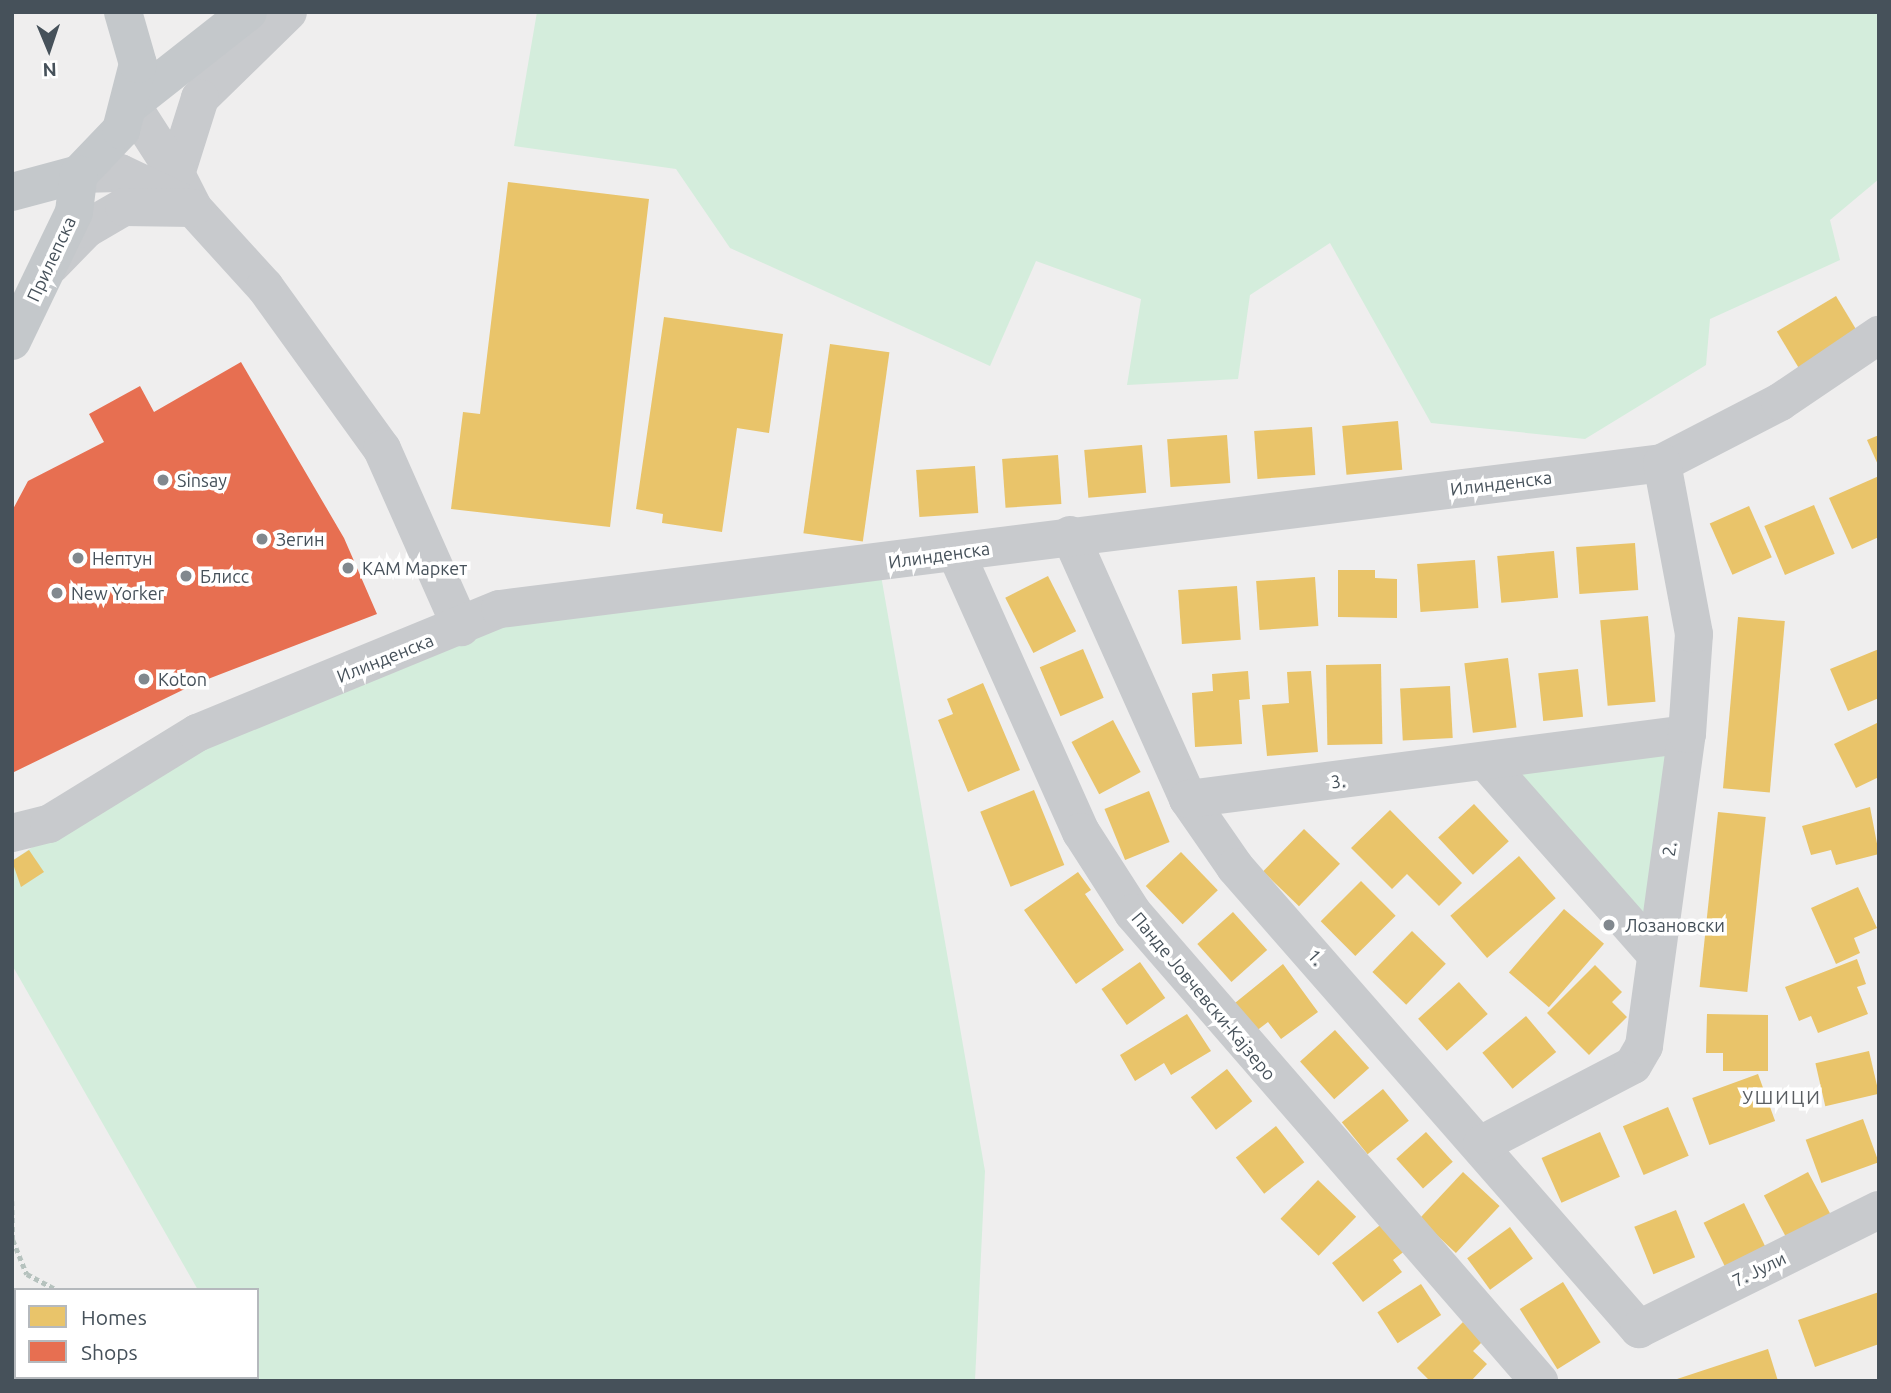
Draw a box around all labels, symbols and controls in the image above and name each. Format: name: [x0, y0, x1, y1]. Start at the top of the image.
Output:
north arrow: [14, 14, 84, 84]
text: N: [42, 59, 57, 81]
street label: Прилепска: [22, 213, 80, 305]
street label: Илинденска: [1449, 466, 1553, 500]
place label: Sinsay: [177, 469, 227, 491]
marker: Sinsay: [155, 472, 171, 488]
place label: Зегин: [276, 528, 324, 550]
marker: Зегин: [254, 531, 270, 547]
street label: Илинденска: [887, 537, 991, 573]
place label: Нептун: [92, 547, 152, 569]
marker: Нептун: [70, 550, 86, 566]
place label: КАМ Маркет: [362, 557, 467, 579]
marker: КАМ Маркет: [340, 560, 356, 576]
place label: Блисс: [200, 565, 249, 587]
marker: Блисс: [178, 568, 194, 584]
place label: New Yorker: [71, 582, 164, 604]
marker: New Yorker: [49, 585, 65, 601]
street label: Илинденска: [333, 629, 437, 687]
place label: Koton: [158, 668, 207, 690]
marker: Koton: [136, 671, 152, 687]
street label: 3.: [1329, 769, 1347, 793]
street label: 2.: [1657, 840, 1681, 858]
street label: Панде Јовчевски-Кајзеро: [1127, 907, 1281, 1085]
place label: Лозановски: [1625, 914, 1725, 936]
marker: Лозановски: [1599, 915, 1619, 935]
street label: 1.: [1303, 944, 1329, 970]
district label: УШИЦИ: [1743, 1087, 1821, 1109]
street label: 7. Јули: [1729, 1247, 1789, 1291]
legend: [14, 1288, 259, 1379]
text: Homes: [81, 1305, 147, 1329]
text: Shops: [81, 1340, 138, 1364]

